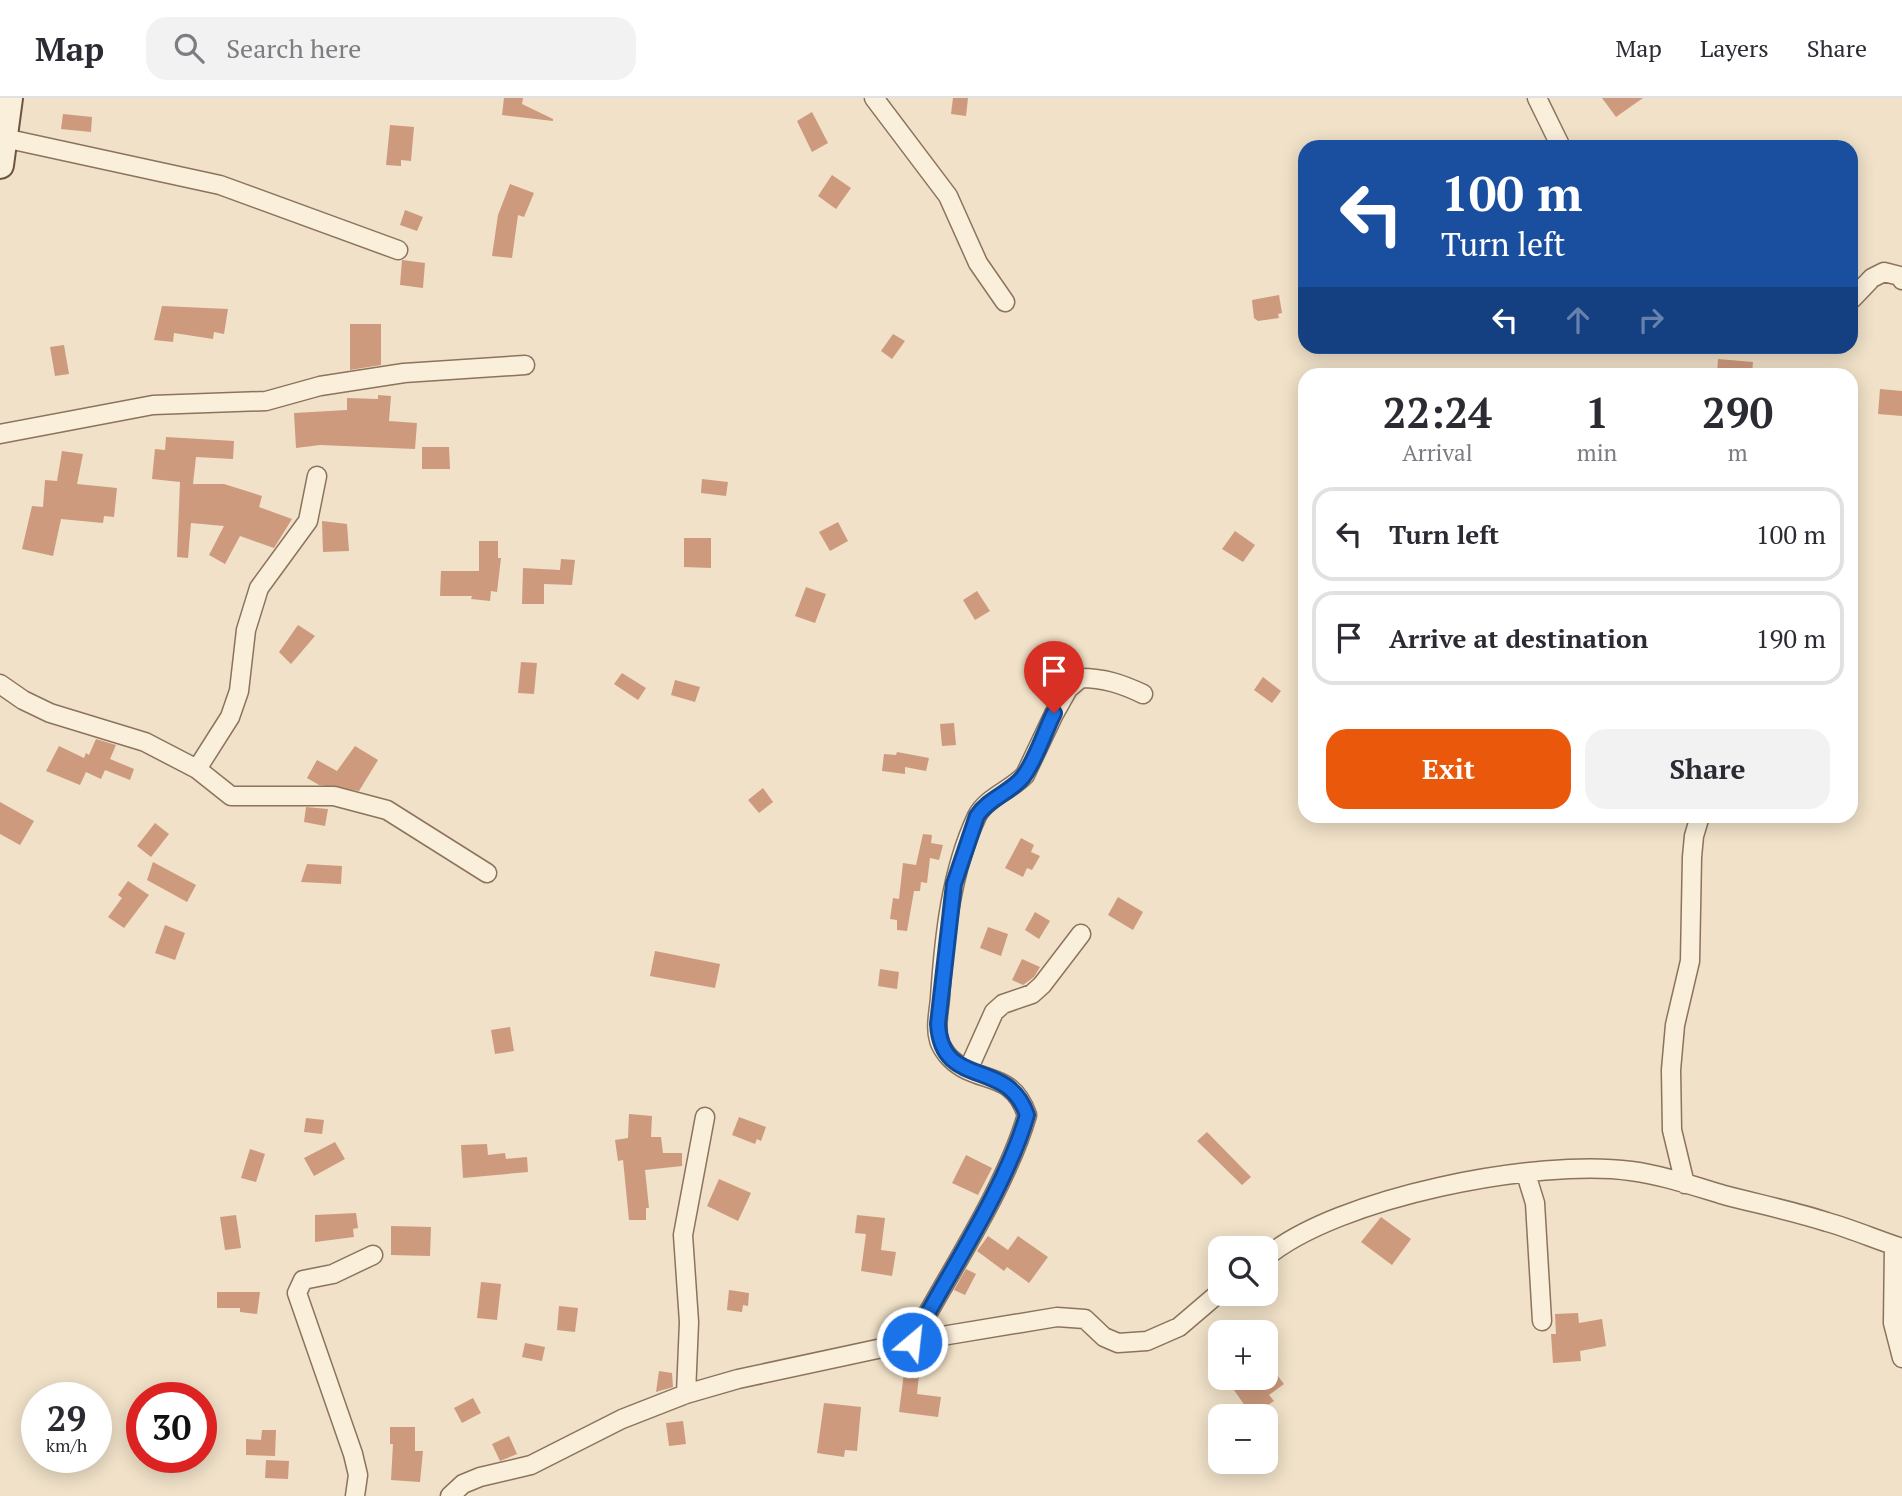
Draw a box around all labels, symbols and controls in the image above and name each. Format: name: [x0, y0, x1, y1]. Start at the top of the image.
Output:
search box: [146, 17, 636, 80]
text: Map: [35, 27, 104, 70]
icon: search: [170, 29, 208, 67]
text: Search here: [226, 31, 361, 65]
text: Map: [1615, 32, 1662, 64]
text: Layers: [1700, 32, 1769, 64]
text: Share: [1807, 32, 1867, 64]
text: 100 m: [1441, 160, 1583, 225]
icon: left: [1326, 168, 1417, 259]
text: Turn left: [1441, 223, 1565, 265]
icon: left: [1486, 301, 1524, 339]
icon: ahead: [1559, 301, 1597, 339]
icon: right: [1632, 301, 1670, 339]
text: 22:24: [1383, 384, 1492, 440]
text: 1: [1585, 384, 1609, 440]
text: 290: [1702, 384, 1773, 440]
text: Arrival: [1402, 437, 1473, 468]
text: min: [1577, 437, 1617, 468]
text: m: [1728, 437, 1748, 468]
icon: left: [1330, 515, 1368, 553]
text: Turn left: [1389, 517, 1499, 551]
text: 100 m: [1756, 517, 1826, 551]
icon: arrive: [1330, 619, 1368, 657]
text: Arrive at destination: [1389, 621, 1648, 655]
text: 190 m: [1756, 621, 1826, 655]
pin: [1024, 641, 1084, 713]
icon: arrive: [1035, 652, 1073, 690]
button: Exit: [1326, 729, 1571, 809]
button: Share: [1585, 729, 1830, 809]
map controls: [1208, 1236, 1278, 1474]
button: search: [1208, 1236, 1278, 1306]
position arrow: [875, 1305, 949, 1379]
button: +: [1208, 1320, 1278, 1390]
speed limit sign: 30: [126, 1382, 217, 1473]
text: 29: [47, 1395, 86, 1441]
button: −: [1208, 1404, 1278, 1474]
text: km/h: [46, 1433, 87, 1457]

